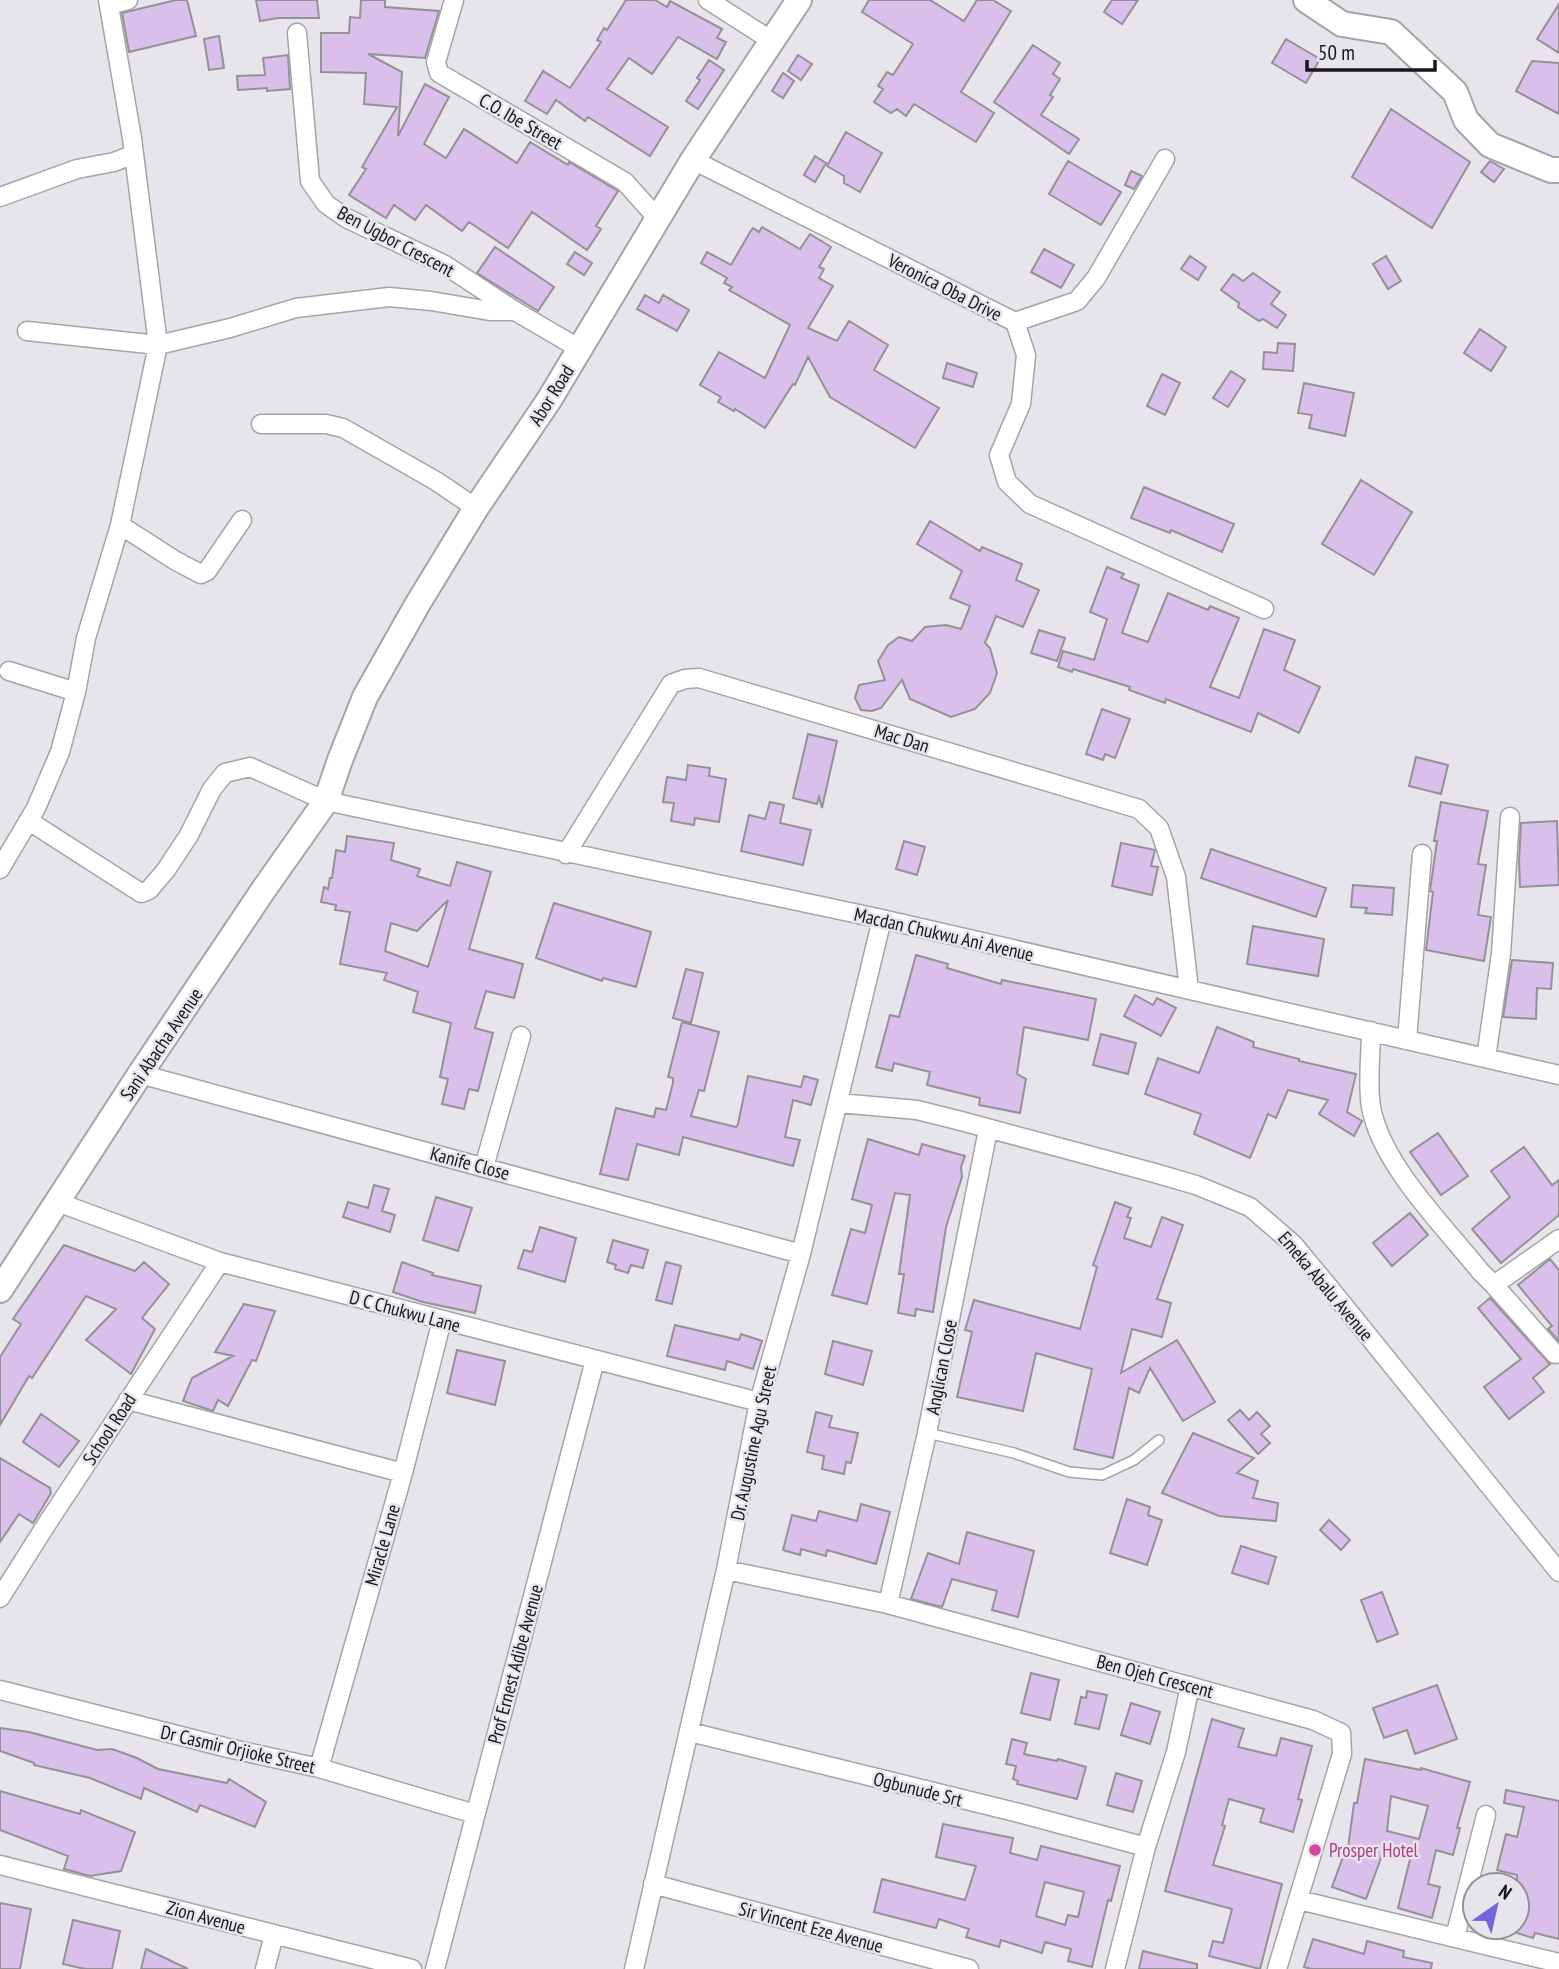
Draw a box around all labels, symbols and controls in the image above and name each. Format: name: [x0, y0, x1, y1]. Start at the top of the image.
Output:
scale bar: [1307, 28, 1435, 72]
text: 50 m: [1318, 39, 1355, 66]
street label: C.O. Ibe Street: [475, 88, 568, 155]
street label: Ben Ugbor Crescent: [334, 200, 459, 282]
street label: Veronica Oba Drive: [883, 248, 1006, 326]
street label: Abor Road: [523, 360, 579, 430]
street label: Mac Dan: [872, 718, 932, 758]
street label: Macdan Chukwu Ani Avenue: [852, 902, 1036, 966]
street label: Sani Abacha Avenue: [114, 983, 208, 1105]
street label: Kanife Close: [428, 1141, 512, 1185]
street label: Emeka Abalu Avenue: [1273, 1226, 1379, 1346]
street label: D C Chukwu Lane: [347, 1285, 463, 1337]
street label: Anglican Close: [920, 1317, 962, 1417]
street label: Dr. Augustine Agu Street: [725, 1363, 781, 1523]
street label: School Road: [77, 1389, 141, 1469]
street label: Miracle Lane: [359, 1501, 405, 1588]
street label: Prof Ernest Adibe Avenue: [482, 1582, 548, 1746]
street label: Ben Ojeh Crescent: [1094, 1649, 1217, 1703]
street label: Dr Casmir Orjioke Street: [158, 1720, 318, 1779]
street label: Ogbunude Srt: [871, 1766, 966, 1812]
place label: Prosper Hotel: [1329, 1838, 1419, 1862]
marker: Prosper Hotel: [1307, 1842, 1323, 1858]
north arrow: [1461, 1871, 1531, 1941]
text: N: [1495, 1879, 1516, 1905]
street label: Zion Avenue: [164, 1895, 248, 1939]
street label: Sir Vincent Eze Avenue: [736, 1896, 886, 1958]

